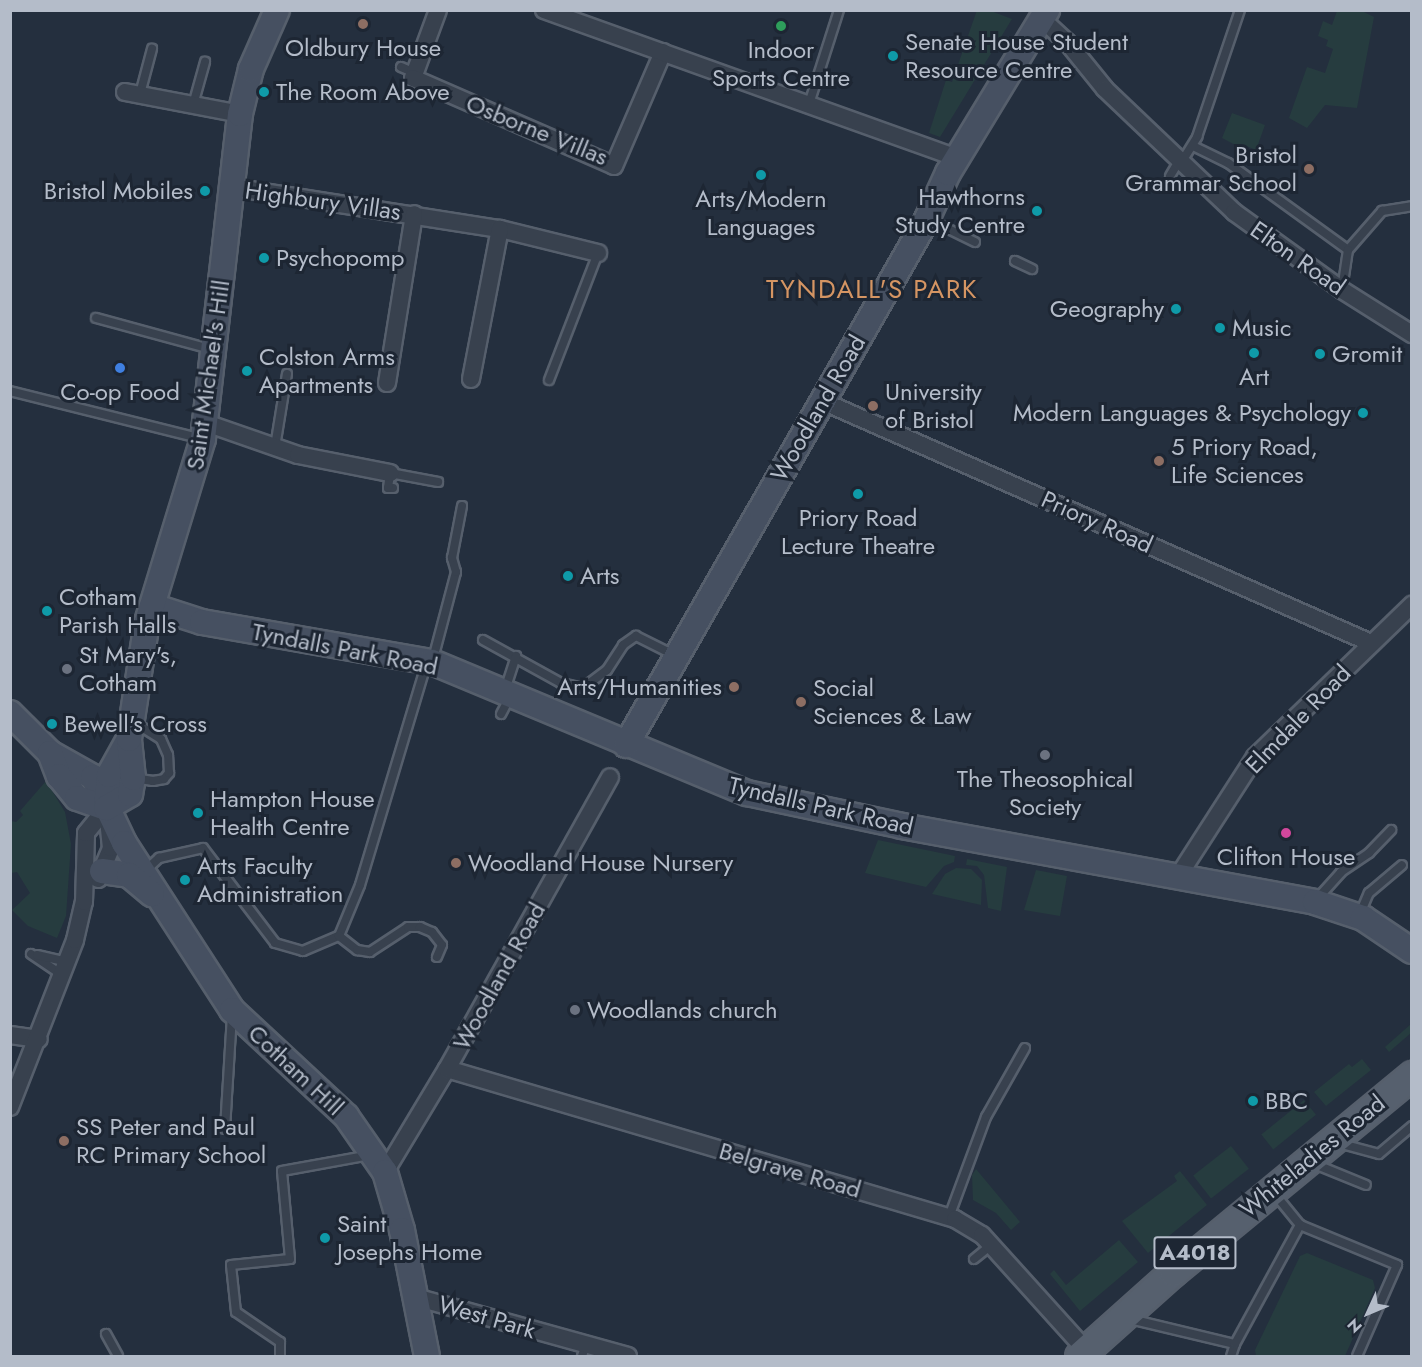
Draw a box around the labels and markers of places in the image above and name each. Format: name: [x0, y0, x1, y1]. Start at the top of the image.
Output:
marker: Oldbury House: [356, 17, 370, 31]
marker: Indoor Sports Centre: [774, 19, 788, 33]
place label: Senate House Student Resource Centre: [905, 28, 1128, 84]
place label: Oldbury House: [285, 34, 441, 62]
place label: Indoor Sports Centre: [712, 36, 850, 92]
marker: Senate House Student Resource Centre: [886, 49, 900, 63]
place label: The Room Above: [276, 78, 450, 106]
marker: The Room Above: [257, 85, 271, 99]
place label: Bristol Grammar School: [1125, 141, 1297, 197]
marker: Bristol Grammar School: [1302, 162, 1316, 176]
marker: Arts/Modern Languages: [754, 168, 768, 182]
place label: Bristol Mobiles: [44, 177, 193, 205]
place label: Hawthorns Study Centre: [895, 183, 1025, 239]
marker: Bristol Mobiles: [198, 184, 212, 198]
place label: Arts/Modern Languages: [695, 185, 827, 241]
marker: Hawthorns Study Centre: [1030, 204, 1044, 218]
place label: Psychopomp: [276, 244, 405, 272]
marker: Psychopomp: [257, 251, 271, 265]
place label: Geography: [1050, 295, 1164, 323]
marker: Geography: [1169, 302, 1183, 316]
place label: Music: [1232, 314, 1291, 342]
marker: Music: [1213, 321, 1227, 335]
place label: Gromit: [1332, 340, 1402, 368]
place label: Colston Arms Apartments: [259, 343, 395, 399]
marker: Art: [1247, 346, 1261, 360]
marker: Gromit: [1313, 347, 1327, 361]
marker: Co-op Food: [113, 361, 127, 375]
place label: Art: [1239, 363, 1269, 391]
marker: Colston Arms Apartments: [240, 364, 254, 378]
place label: Co-op Food: [60, 378, 180, 406]
place label: University of Bristol: [885, 378, 982, 434]
marker: University of Bristol: [866, 399, 880, 413]
place label: Modern Languages & Psychology: [1013, 399, 1351, 427]
marker: Modern Languages & Psychology: [1356, 406, 1370, 420]
place label: 5 Priory Road, Life Sciences: [1171, 433, 1318, 489]
marker: 5 Priory Road, Life Sciences: [1152, 454, 1166, 468]
marker: Priory Road Lecture Theatre: [851, 487, 865, 501]
place label: Priory Road Lecture Theatre: [781, 504, 935, 560]
place label: Arts: [580, 562, 620, 590]
marker: Arts: [561, 569, 575, 583]
place label: Cotham Parish Halls: [59, 583, 176, 639]
marker: Cotham Parish Halls: [40, 604, 54, 618]
place label: St Mary's, Cotham: [79, 641, 177, 697]
marker: St Mary's, Cotham: [60, 662, 74, 676]
place label: Arts/Humanities: [557, 673, 722, 701]
place label: Social Sciences & Law: [813, 674, 971, 730]
marker: Arts/Humanities: [727, 680, 741, 694]
marker: Social Sciences & Law: [794, 695, 808, 709]
place label: Bewell's Cross: [64, 710, 207, 738]
marker: Bewell's Cross: [45, 717, 59, 731]
marker: The Theosophical Society: [1038, 748, 1052, 762]
place label: The Theosophical Society: [957, 765, 1133, 821]
place label: Hampton House Health Centre: [210, 785, 375, 841]
marker: Hampton House Health Centre: [191, 806, 205, 820]
marker: Clifton House: [1279, 826, 1293, 840]
place label: Clifton House: [1217, 843, 1355, 871]
place label: Woodland House Nursery: [468, 849, 733, 877]
place label: Arts Faculty Administration: [197, 852, 343, 908]
marker: Woodland House Nursery: [449, 856, 463, 870]
marker: Arts Faculty Administration: [178, 873, 192, 887]
place label: Woodlands church: [587, 996, 778, 1024]
marker: Woodlands church: [568, 1003, 582, 1017]
place label: BBC: [1265, 1087, 1308, 1115]
marker: BBC: [1246, 1094, 1260, 1108]
place label: SS Peter and Paul RC Primary School: [76, 1113, 266, 1169]
marker: SS Peter and Paul RC Primary School: [57, 1134, 71, 1148]
place label: Saint Josephs Home: [337, 1210, 482, 1266]
marker: Saint Josephs Home: [318, 1231, 332, 1245]

